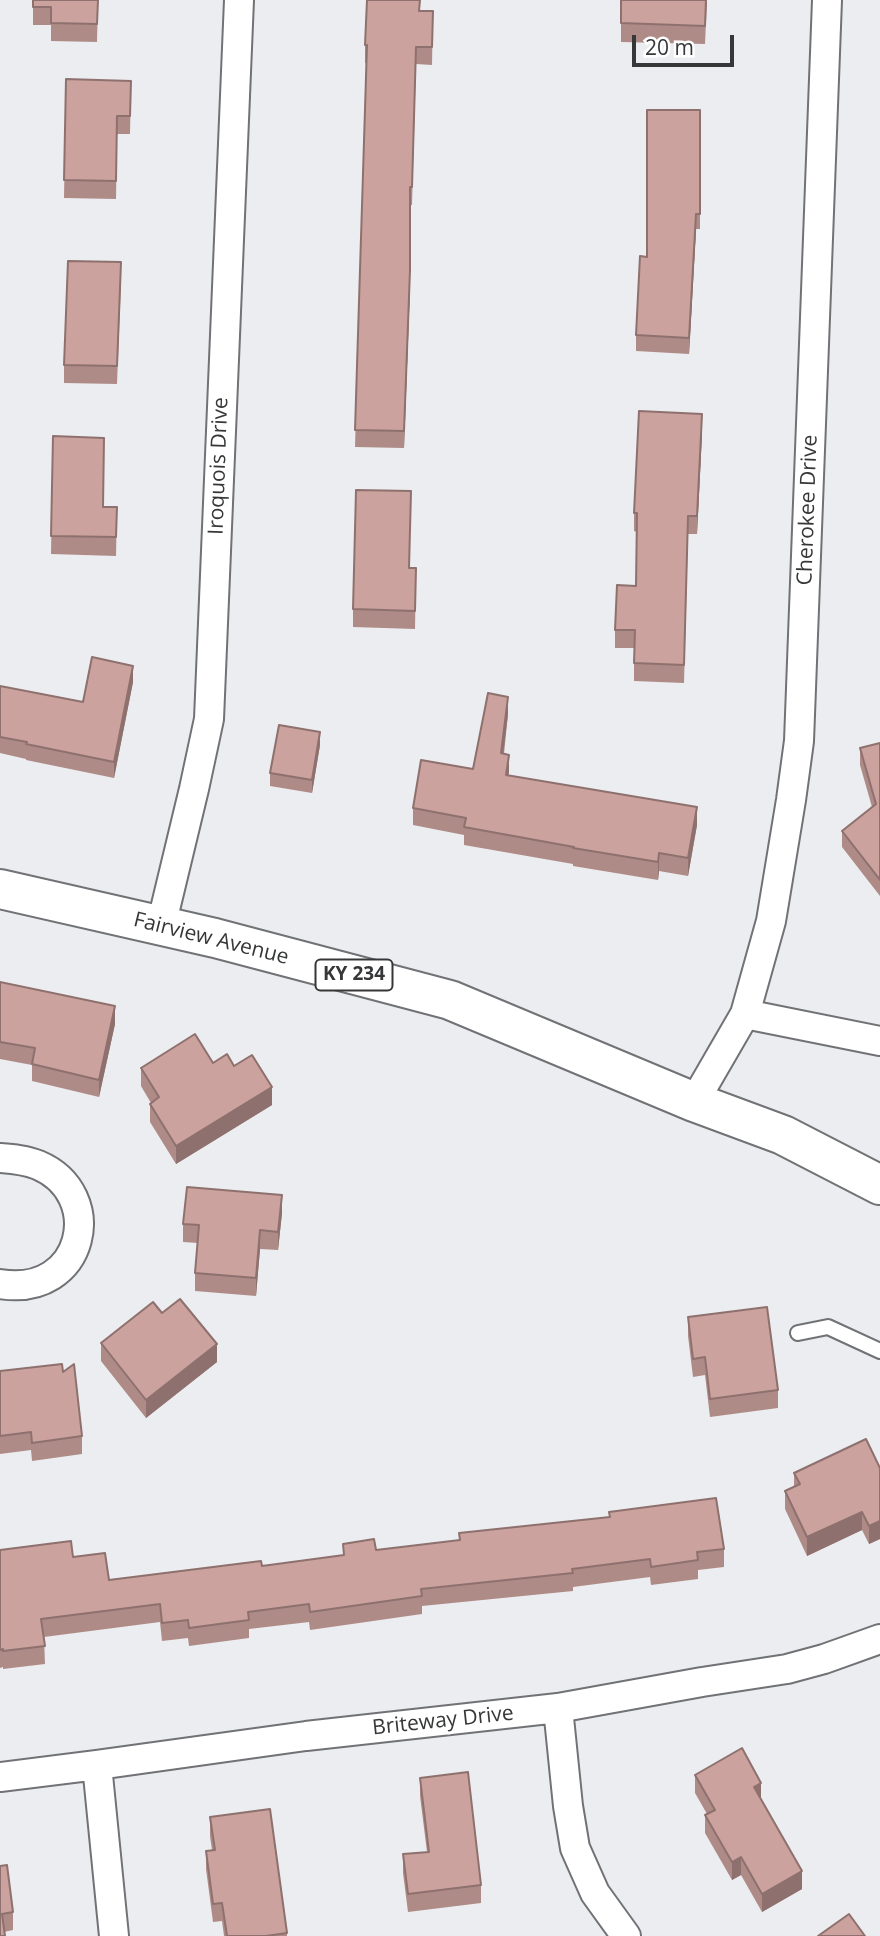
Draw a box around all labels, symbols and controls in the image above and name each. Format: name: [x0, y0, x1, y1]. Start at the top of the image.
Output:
scale bar: [635, 21, 736, 65]
text: 20 m: [645, 33, 694, 61]
street label: Iroquois Drive: [204, 397, 234, 535]
street label: Cherokee Drive: [793, 434, 823, 586]
street label: Fairview Avenue: [131, 908, 291, 970]
road number: KY 234: [316, 959, 392, 990]
street label: Briteway Drive: [371, 1701, 515, 1741]

